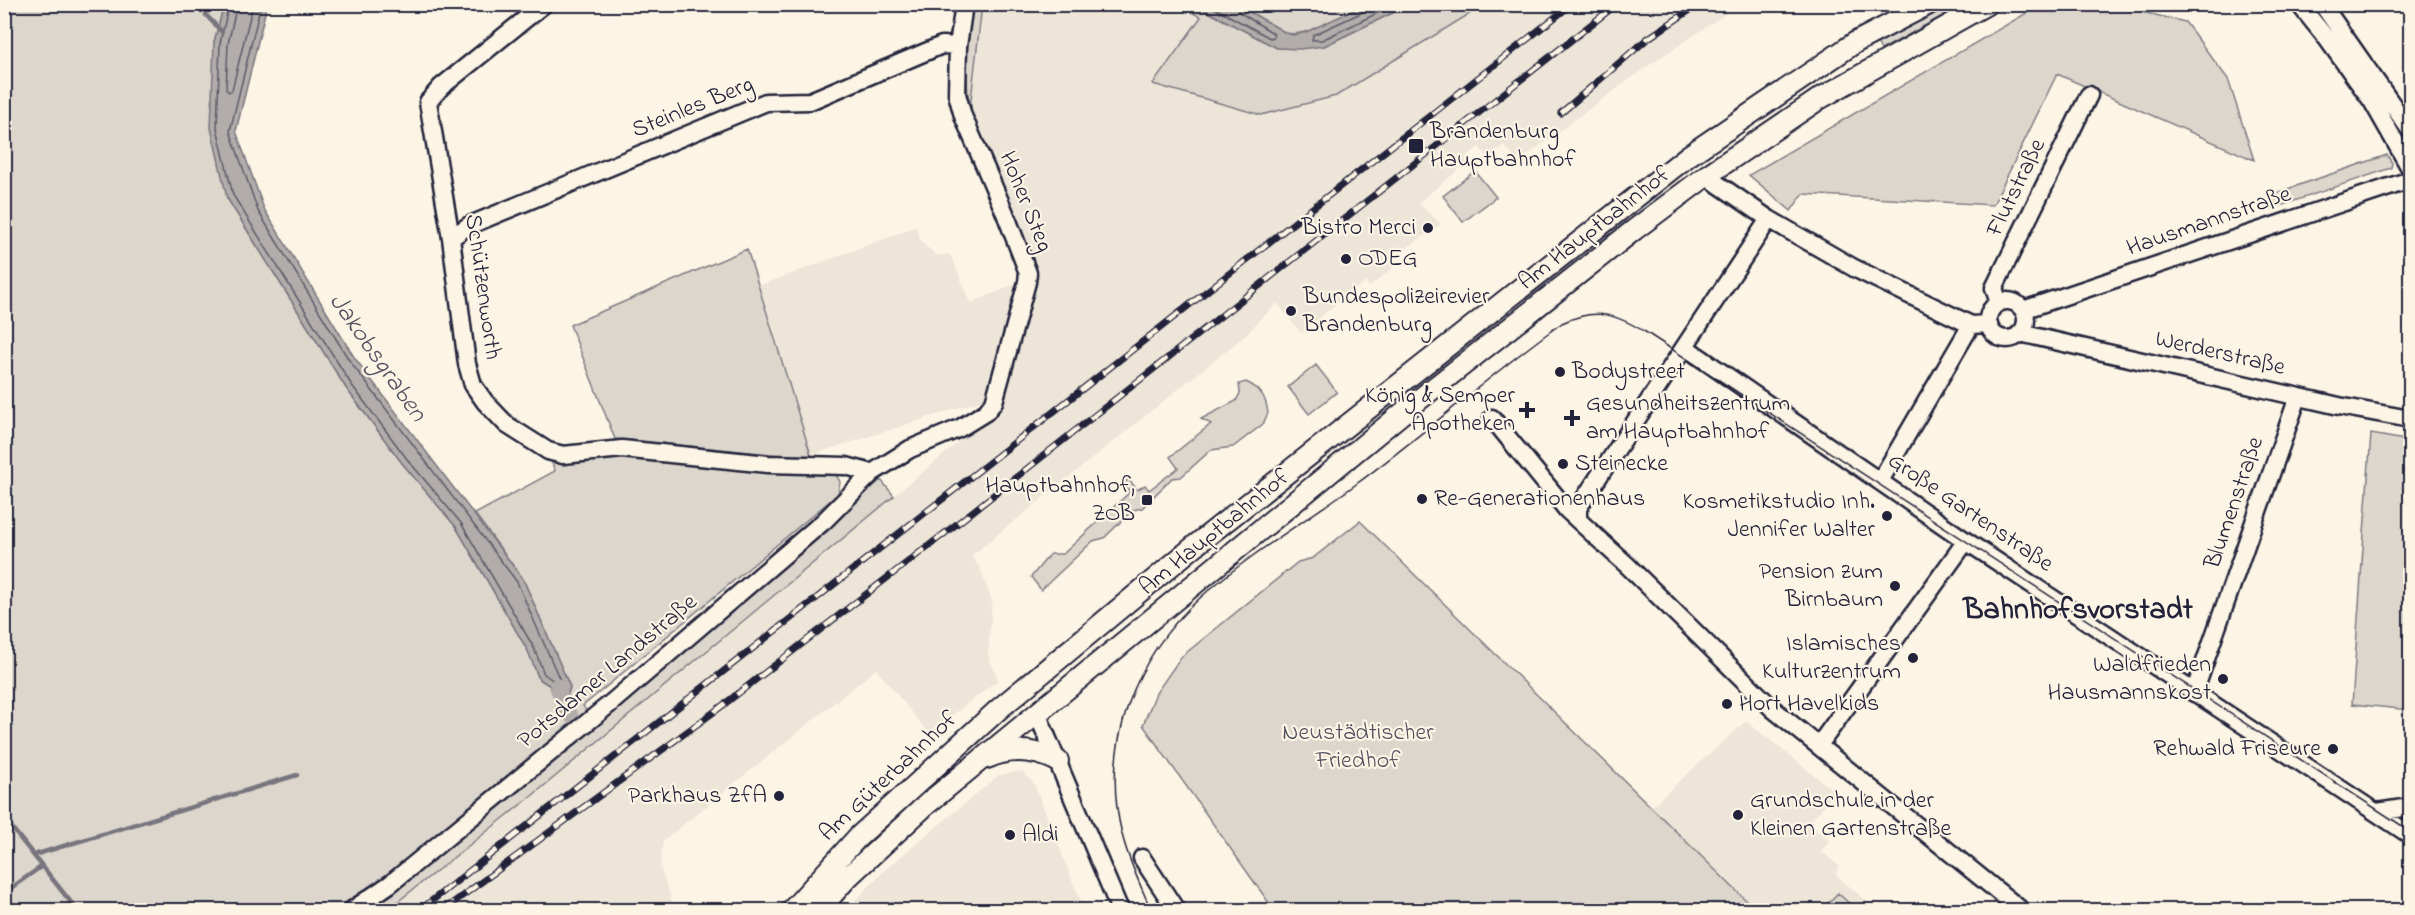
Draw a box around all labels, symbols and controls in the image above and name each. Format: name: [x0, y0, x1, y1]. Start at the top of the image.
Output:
street label: Steinles Berg: [627, 68, 759, 148]
place label: Brandenburg Hauptbahnhof: [1429, 115, 1576, 178]
street label: Flutstraße: [1978, 133, 2056, 244]
marker: Brandenburg Hauptbahnhof: [1407, 137, 1425, 155]
street label: Hoher Steg: [989, 146, 1061, 258]
street label: Am Hauptbahnhof: [1511, 158, 1679, 300]
street label: Hausmannstraße: [2122, 177, 2296, 267]
place label: Bistro Merci: [1301, 211, 1416, 246]
street label: Schützenworth: [454, 212, 510, 362]
marker: Bistro Merci: [1421, 221, 1435, 235]
place label: ODEG: [1358, 242, 1418, 277]
marker: ODEG: [1339, 252, 1353, 266]
place label: Bundespolizeirevier Brandenburg: [1302, 280, 1490, 343]
water label: Jakobsgraben: [318, 286, 436, 431]
marker: Bundespolizeirevier Brandenburg: [1284, 304, 1298, 318]
street label: Werderstraße: [2152, 322, 2289, 386]
place label: Bodystreet: [1571, 355, 1685, 391]
marker: Bodystreet: [1553, 365, 1567, 379]
place label: König & Semper Apotheken: [1365, 379, 1516, 442]
place label: Gesundheitszentrum am Hauptbahnhof: [1586, 387, 1790, 450]
marker: König & Semper Apotheken: [1520, 403, 1534, 417]
marker: Gesundheitszentrum am Hauptbahnhof: [1563, 409, 1581, 427]
street label: Blumenstraße: [2196, 432, 2274, 575]
street label: Große Gartenstraße: [1880, 444, 2060, 582]
place label: Steinecke: [1575, 447, 1668, 482]
marker: Steinecke: [1556, 457, 1570, 471]
street label: Am Hauptbahnhof: [1132, 461, 1299, 605]
place label: Hauptbahnhof, ZOB: [985, 469, 1135, 532]
place label: Re-Generationenhaus: [1434, 482, 1645, 517]
place label: Kosmetikstudio Inh. Jennifer Walter: [1682, 485, 1876, 548]
marker: Re-Generationenhaus: [1415, 492, 1429, 506]
marker: Hauptbahnhof, ZOB: [1140, 493, 1154, 507]
marker: Kosmetikstudio Inh. Jennifer Walter: [1880, 509, 1894, 523]
place label: Pension zum Birnbaum: [1759, 555, 1883, 618]
marker: Pension zum Birnbaum: [1888, 579, 1902, 593]
street label: Potsdamer Landstraße: [510, 586, 706, 758]
district label: Bahnhofsvorstadt: [1961, 589, 2194, 633]
place label: Islamisches Kulturzentrum: [1762, 627, 1901, 690]
place label: Waldfrieden Hausmannskost: [2047, 648, 2211, 711]
marker: Islamisches Kulturzentrum: [1906, 651, 1920, 665]
marker: Waldfrieden Hausmannskost: [2216, 672, 2230, 686]
place label: Hort Havelkids: [1739, 687, 1879, 722]
marker: Hort Havelkids: [1720, 697, 1734, 711]
street label: Am Güterbahnhof: [812, 703, 967, 851]
park label: Neustädtischer Friedhof: [1282, 716, 1434, 779]
place label: Rehwald Friseure: [2153, 732, 2321, 767]
marker: Rehwald Friseure: [2326, 742, 2340, 756]
place label: Parkhaus ZfA: [628, 779, 767, 814]
place label: Grundschule in der Kleinen Gartenstraße: [1750, 784, 1951, 847]
marker: Parkhaus ZfA: [772, 789, 786, 803]
marker: Grundschule in der Kleinen Gartenstraße: [1731, 808, 1745, 822]
place label: Aldi: [1022, 818, 1059, 853]
marker: Aldi: [1003, 828, 1017, 842]

